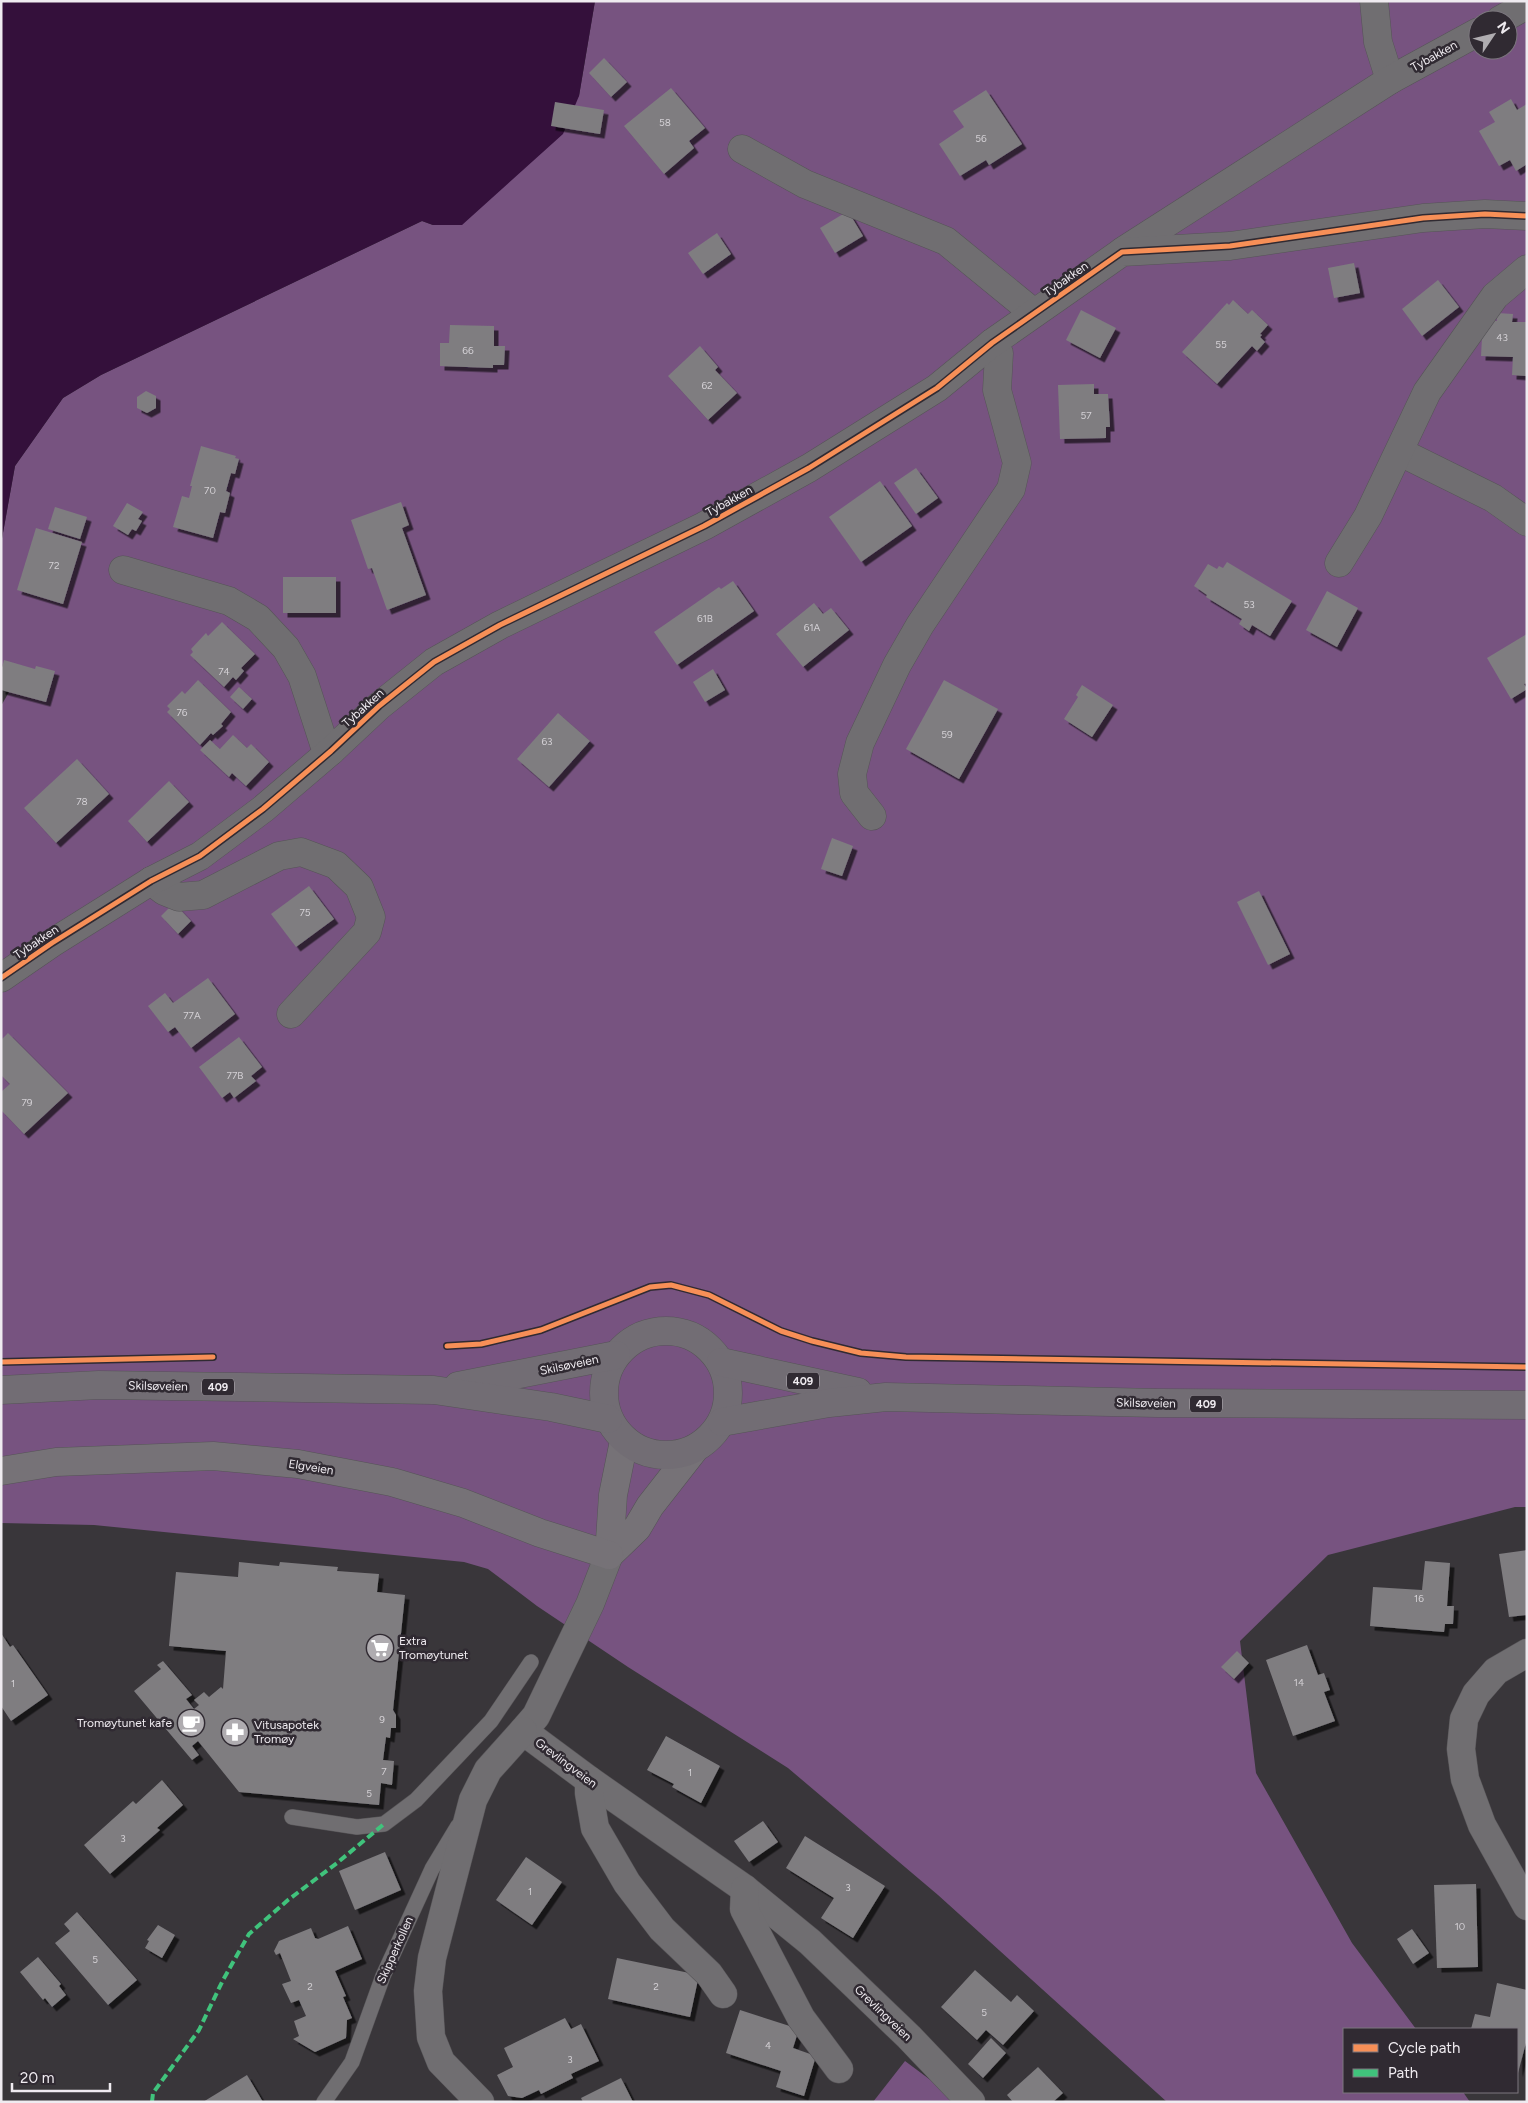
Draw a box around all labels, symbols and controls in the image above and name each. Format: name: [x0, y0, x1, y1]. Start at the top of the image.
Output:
north arrow: [1468, 10, 1518, 60]
text: N: [1493, 19, 1513, 37]
street label: Tybakken: [1408, 37, 1460, 74]
house number: 58: [659, 116, 671, 129]
house number: 56: [975, 132, 987, 145]
street label: Tybakken: [1041, 259, 1091, 299]
house number: 43: [1496, 331, 1508, 344]
house number: 55: [1215, 338, 1227, 351]
house number: 66: [462, 344, 474, 357]
house number: 62: [701, 379, 713, 392]
house number: 57: [1080, 409, 1092, 422]
street label: Tybakken: [703, 482, 755, 519]
house number: 70: [204, 484, 216, 497]
house number: 72: [49, 559, 59, 572]
house number: 53: [1243, 598, 1255, 611]
house number: 61B: [697, 612, 713, 625]
house number: 61A: [804, 621, 821, 634]
house number: 74: [218, 665, 230, 678]
street label: Tybakken: [339, 686, 387, 730]
house number: 76: [176, 706, 188, 719]
house number: 59: [941, 728, 953, 741]
house number: 63: [541, 735, 553, 748]
house number: 78: [76, 795, 88, 808]
house number: 75: [299, 906, 311, 919]
street label: Tybakken: [11, 922, 61, 962]
house number: 77A: [183, 1009, 201, 1022]
house number: 77B: [227, 1069, 243, 1082]
house number: 79: [21, 1096, 33, 1109]
street label: Skilsøveien: [538, 1352, 600, 1378]
road number: 409: [787, 1372, 819, 1390]
street label: Skilsøveien: [128, 1378, 188, 1394]
road number: 409: [202, 1378, 234, 1395]
street label: Skilsøveien: [1116, 1395, 1176, 1411]
road number: 409: [1190, 1396, 1222, 1412]
street label: Elgveien: [287, 1457, 335, 1478]
house number: 16: [1414, 1592, 1424, 1605]
supermarket icon: Extra Tromøytunet: [365, 1633, 395, 1663]
place label: Extra Tromøytunet: [399, 1634, 469, 1662]
house number: 14: [1294, 1676, 1304, 1689]
house number: 1: [11, 1677, 15, 1690]
cafe icon: Tromøytunet kafe: [176, 1708, 206, 1738]
house number: 9: [379, 1713, 385, 1726]
place label: Tromøytunet kafe: [77, 1716, 172, 1730]
pharmacy icon: Vitusapotek Tromøy: [220, 1717, 250, 1747]
place label: Vitusapotek Tromøy: [254, 1718, 319, 1746]
street label: Grevlingveien: [532, 1735, 600, 1791]
house number: 7: [381, 1765, 387, 1778]
house number: 1: [688, 1766, 692, 1779]
house number: 5: [366, 1787, 372, 1800]
house number: 3: [120, 1832, 126, 1845]
house number: 3: [845, 1881, 851, 1894]
house number: 1: [528, 1885, 532, 1898]
street label: Skipperkollen: [374, 1914, 416, 1986]
house number: 10: [1455, 1920, 1465, 1933]
house number: 5: [92, 1953, 98, 1966]
house number: 2: [307, 1980, 313, 1993]
house number: 2: [653, 1980, 659, 1993]
street label: Grevlingveien: [852, 1982, 915, 2044]
house number: 5: [981, 2006, 987, 2019]
legend: [1343, 2028, 1518, 2093]
house number: 4: [765, 2039, 771, 2052]
text: Cycle path: [1388, 2039, 1460, 2057]
house number: 3: [567, 2053, 573, 2066]
scale bar: [12, 2060, 110, 2092]
text: Path: [1388, 2064, 1418, 2082]
text: 20 m: [20, 2069, 54, 2087]

